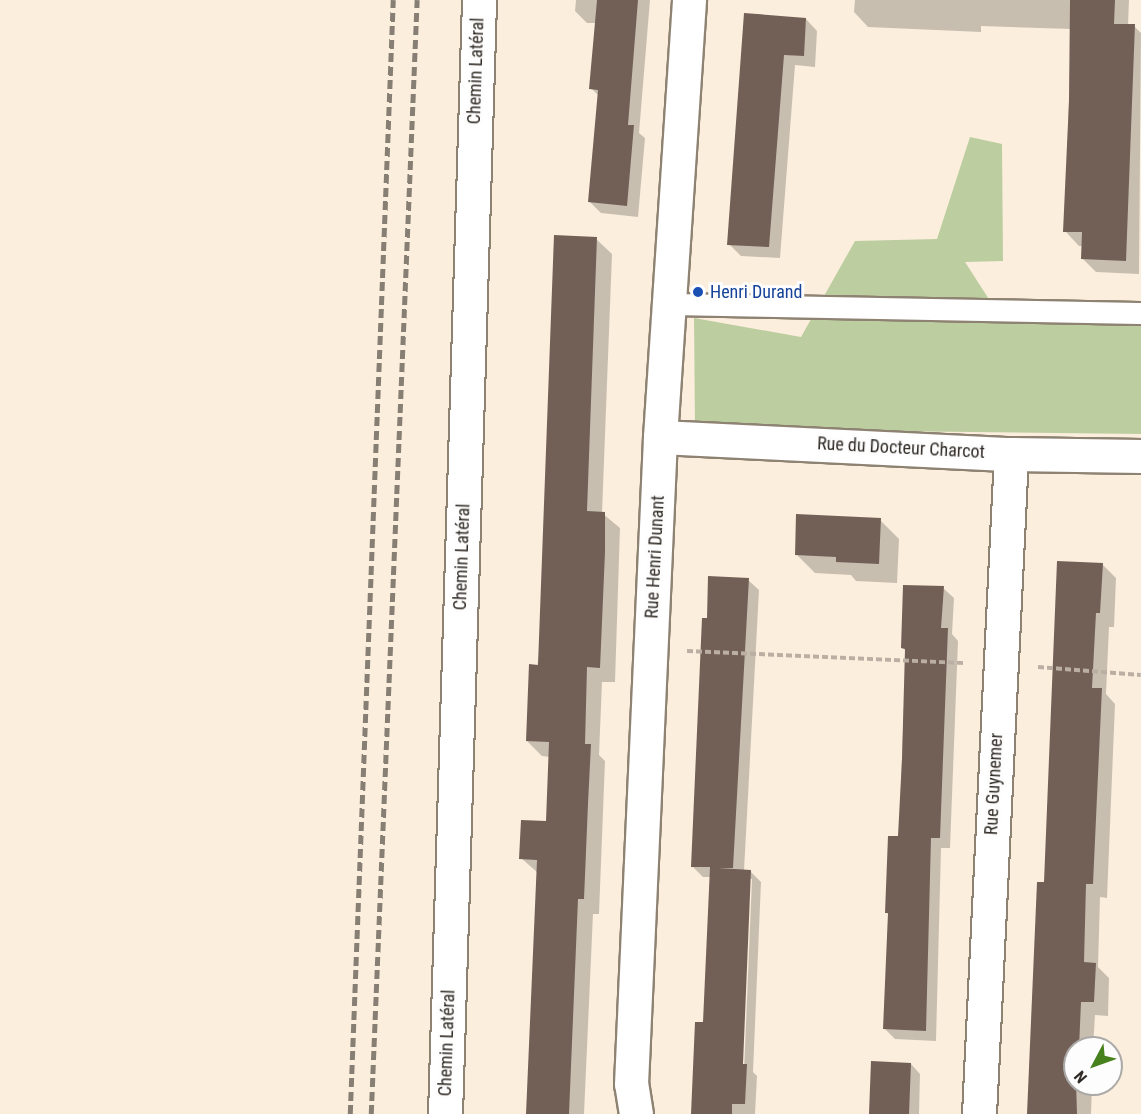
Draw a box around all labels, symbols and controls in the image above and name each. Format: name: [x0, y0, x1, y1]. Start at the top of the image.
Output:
street label: Chemin Latéral: [463, 17, 489, 125]
place label: Henri Durand: [710, 281, 802, 303]
marker: Henri Durand: [691, 285, 705, 299]
street label: Rue du Docteur Charcot: [817, 433, 985, 463]
street label: Rue Henri Dunant: [641, 495, 669, 619]
street label: Chemin Latéral: [449, 503, 475, 611]
street label: Rue Guynemer: [981, 732, 1007, 836]
street label: Chemin Latéral: [434, 989, 460, 1097]
north arrow: [1063, 1036, 1123, 1096]
text: N: [1070, 1067, 1091, 1087]

